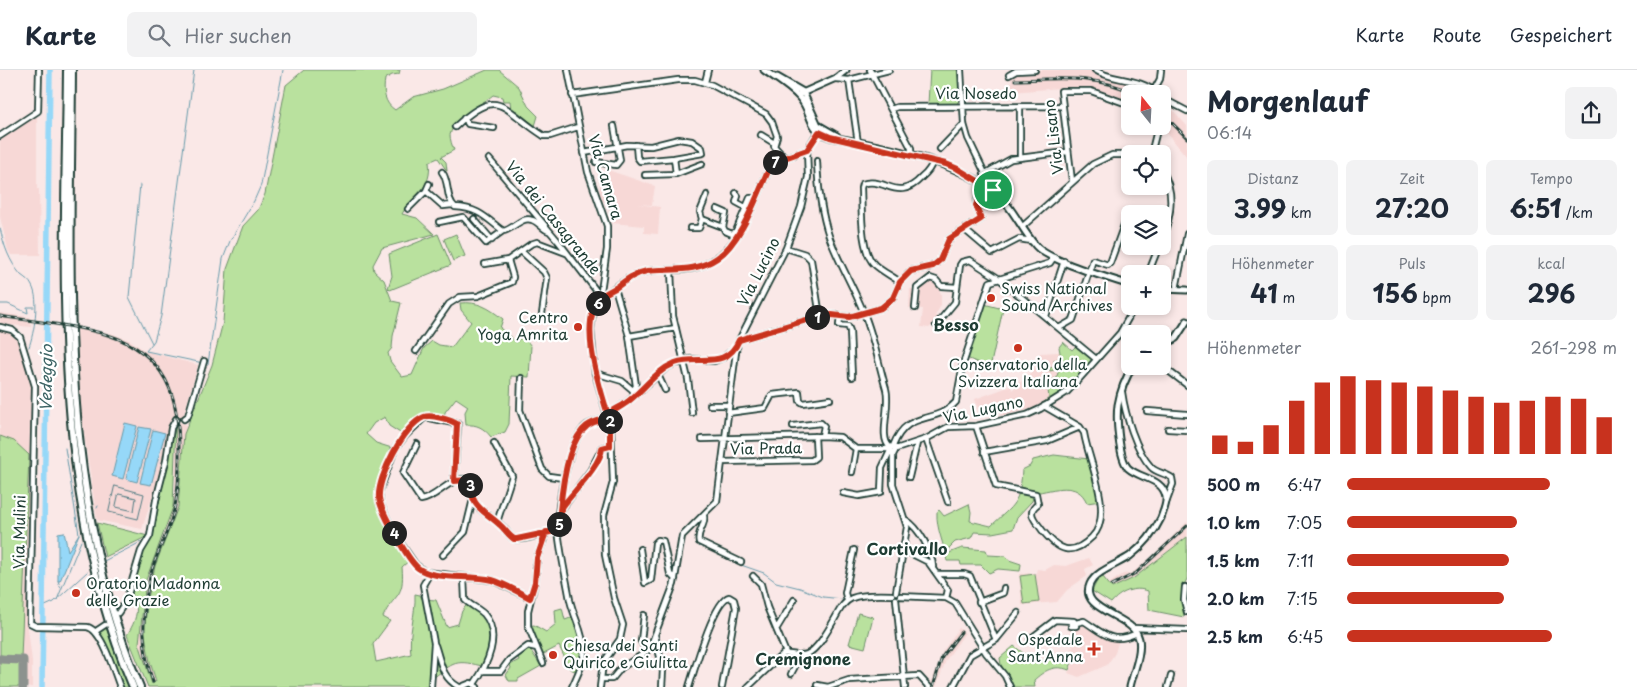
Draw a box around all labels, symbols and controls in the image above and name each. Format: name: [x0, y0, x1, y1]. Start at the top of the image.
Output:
search box: [127, 12, 477, 57]
text: Karte: [25, 17, 97, 53]
icon: search: [145, 21, 173, 49]
text: Hier suchen: [185, 21, 292, 49]
text: Karte: [1356, 21, 1404, 48]
text: Route: [1432, 21, 1482, 48]
text: Gespeichert: [1510, 21, 1612, 48]
text: Morgenlauf: [1207, 79, 1368, 122]
street label: Via Nosedo: [935, 81, 1017, 104]
north arrow: [1121, 85, 1171, 135]
map controls: [1121, 85, 1171, 375]
button: share: [1565, 87, 1617, 139]
street label: Via Lisano: [1037, 98, 1069, 176]
text: 06:14: [1207, 120, 1252, 144]
street label: Via Camara: [583, 131, 630, 223]
button: locate: [1121, 145, 1171, 195]
pin: 7: [762, 150, 788, 174]
text: 7: [771, 152, 780, 173]
street label: Via dei Casagrande: [501, 155, 607, 279]
text: Distanz: [1247, 168, 1298, 189]
text: Zeit: [1399, 168, 1425, 189]
text: Tempo: [1530, 168, 1573, 189]
pin: [972, 169, 1014, 211]
icon: arrive: [979, 176, 1007, 204]
text: 3.99: [1233, 189, 1286, 227]
text: 27:20: [1375, 189, 1449, 227]
text: 6:51: [1510, 189, 1562, 227]
text: km: [1286, 202, 1312, 223]
text: /km: [1562, 202, 1593, 223]
button: layers: [1121, 205, 1171, 255]
street label: Via Lucino: [730, 233, 785, 310]
text: Höhenmeter: [1231, 253, 1314, 274]
text: Puls: [1398, 253, 1426, 274]
text: kcal: [1537, 253, 1565, 274]
button: +: [1121, 265, 1171, 315]
text: 41: [1250, 274, 1278, 312]
text: 156: [1373, 274, 1418, 312]
text: 296: [1527, 274, 1575, 312]
place label: Swiss National Sound Archives: [1001, 276, 1113, 316]
text: m: [1278, 287, 1295, 308]
text: bpm: [1418, 287, 1451, 308]
pin: 6: [586, 290, 610, 316]
marker: Swiss National Sound Archives: [985, 292, 997, 304]
text: 6: [594, 293, 603, 314]
pin: 1: [804, 304, 830, 330]
place label: Centro Yoga Amrita: [477, 305, 568, 345]
text: 1: [814, 307, 821, 328]
district label: Besso: [933, 312, 979, 336]
marker: Centro Yoga Amrita: [572, 321, 584, 333]
button: −: [1121, 325, 1171, 375]
text: Höhenmeter: [1207, 335, 1301, 359]
text: 261–298 m: [1531, 335, 1617, 359]
marker: Conservatorio della Svizzera Italiana: [1012, 342, 1024, 354]
water label: Vedeggio: [32, 343, 58, 412]
place label: Conservatorio della Svizzera Italiana: [949, 352, 1088, 392]
street label: Via Lugano: [941, 389, 1025, 428]
pin: 2: [598, 408, 622, 434]
text: 2: [606, 411, 615, 432]
street label: Via Prada: [730, 435, 803, 460]
pin: 3: [458, 472, 482, 498]
text: 500 m: [1207, 472, 1260, 496]
text: 6:47: [1287, 472, 1322, 496]
text: 3: [466, 475, 475, 496]
street label: Via Mulini: [6, 495, 31, 569]
text: 1.0 km: [1207, 510, 1260, 534]
text: 7:05: [1287, 510, 1322, 534]
pin: 5: [546, 512, 572, 536]
text: 5: [555, 514, 564, 535]
pin: 4: [382, 520, 406, 546]
text: 4: [390, 523, 399, 544]
district label: Cortivallo: [867, 536, 947, 560]
text: 1.5 km: [1207, 548, 1260, 572]
text: 7:11: [1287, 548, 1314, 572]
place label: Oratorio Madonna delle Grazie: [86, 571, 220, 611]
text: 2.0 km: [1207, 586, 1264, 610]
text: 7:15: [1287, 586, 1318, 610]
marker: Oratorio Madonna delle Grazie: [70, 587, 82, 599]
text: 2.5 km: [1207, 624, 1263, 648]
text: 6:45: [1287, 624, 1323, 648]
place label: Ospedale Sant'Anna: [1008, 627, 1084, 667]
place label: Chiesa dei Santi Quirico e Giulitta: [563, 633, 688, 673]
marker: Ospedale Sant'Anna: [1087, 642, 1101, 656]
district label: Cremignone: [755, 646, 851, 670]
marker: Chiesa dei Santi Quirico e Giulitta: [547, 649, 559, 661]

